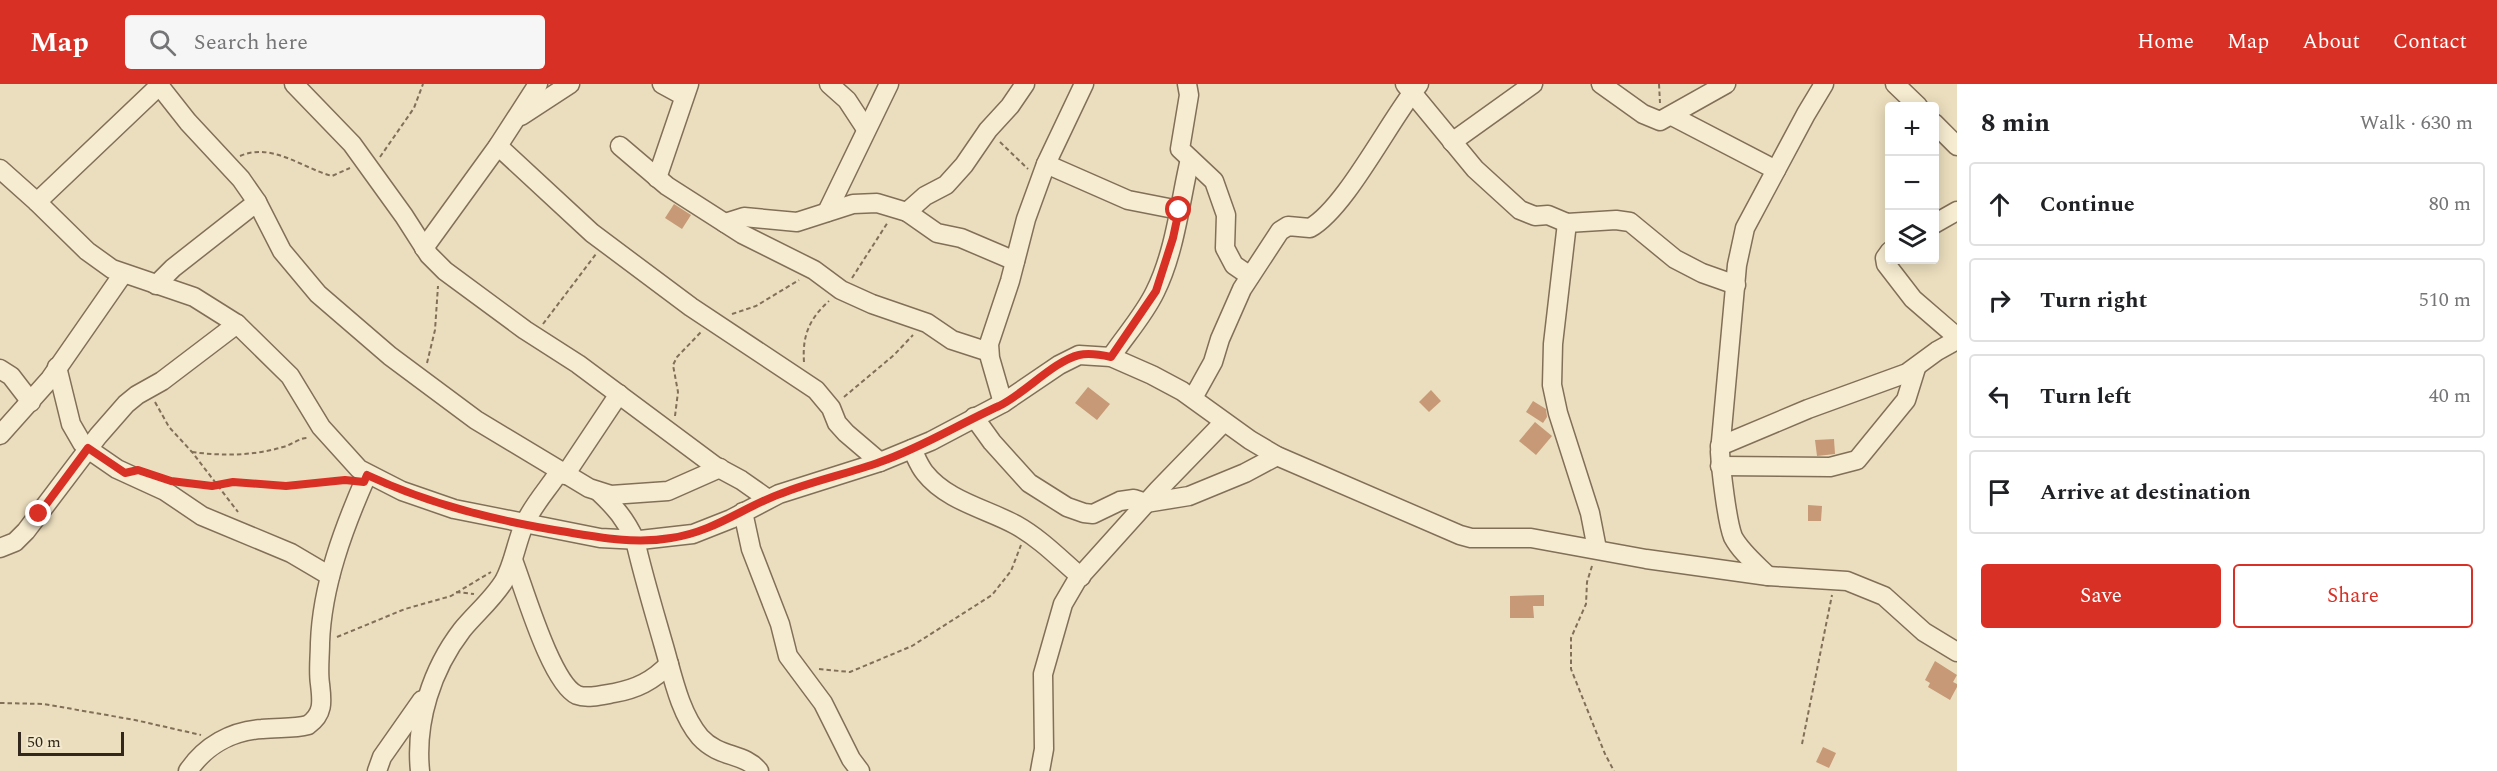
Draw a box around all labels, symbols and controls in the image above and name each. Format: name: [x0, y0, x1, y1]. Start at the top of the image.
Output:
search box: [125, 15, 545, 69]
text: Map: [30, 21, 89, 64]
icon: search: [146, 26, 179, 59]
text: Search here: [194, 26, 308, 59]
text: Home: [2137, 26, 2194, 58]
text: Map: [2227, 26, 2269, 58]
text: About: [2302, 26, 2360, 58]
text: Contact: [2393, 26, 2467, 58]
map controls: [1885, 102, 1939, 264]
button: +: [1885, 102, 1939, 156]
text: 8 min: [1981, 103, 2050, 143]
text: Walk · 630 m: [2360, 108, 2473, 138]
button: −: [1885, 156, 1939, 210]
icon: ahead: [1983, 188, 2016, 221]
text: Continue: [2040, 188, 2135, 221]
text: 80 m: [2429, 189, 2471, 219]
route start: [1165, 196, 1191, 222]
button: layers: [1885, 210, 1939, 264]
icon: right: [1983, 284, 2016, 317]
text: Turn right: [2040, 284, 2147, 317]
text: 510 m: [2419, 285, 2471, 315]
icon: left: [1983, 380, 2016, 413]
text: Turn left: [2040, 380, 2132, 413]
text: 40 m: [2429, 381, 2471, 411]
icon: arrive: [1983, 476, 2016, 509]
text: Arrive at destination: [2040, 476, 2251, 509]
route end: [25, 500, 51, 526]
button: Save: [1981, 564, 2221, 628]
button: Share: [2233, 564, 2473, 628]
scale bar: [18, 729, 124, 756]
text: 50 m: [27, 730, 61, 754]

